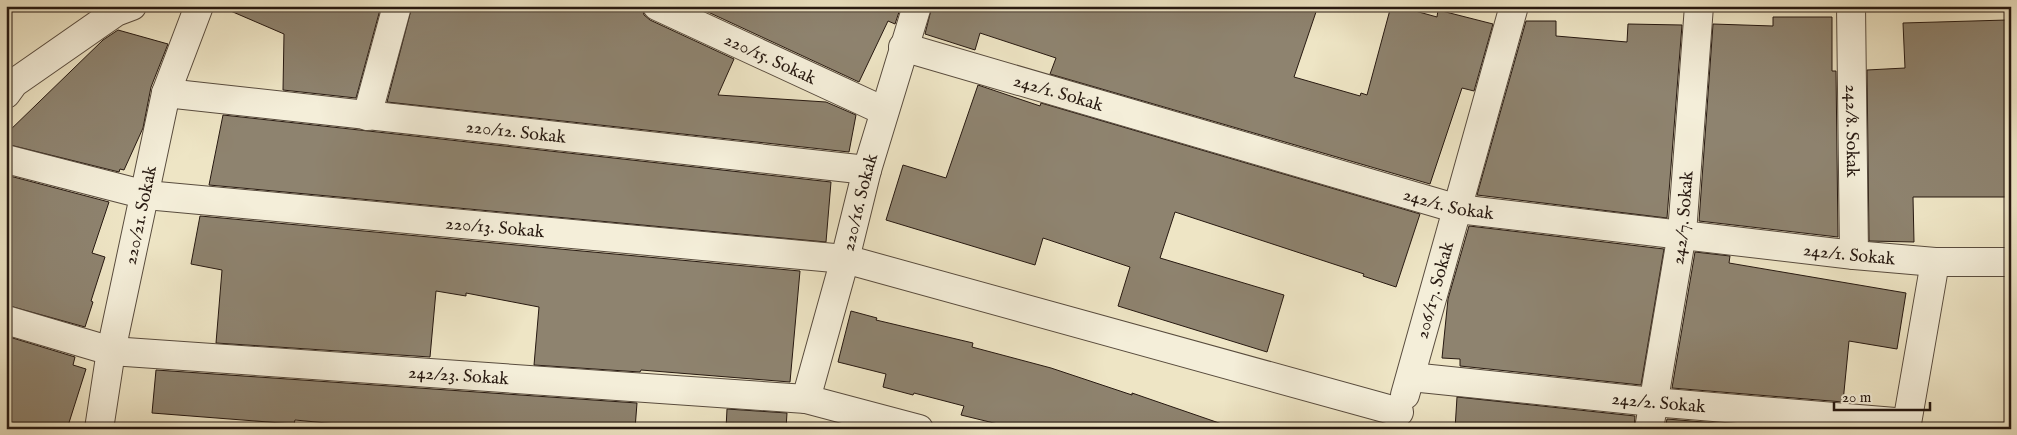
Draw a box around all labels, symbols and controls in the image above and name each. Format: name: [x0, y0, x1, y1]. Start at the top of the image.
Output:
street label: 220/15. Sokak: [720, 29, 820, 91]
street label: 242/1. Sokak: [1011, 70, 1106, 118]
street label: 242/8. Sokak: [1839, 84, 1863, 178]
street label: 220/12. Sokak: [464, 116, 567, 150]
street label: 220/16. Sokak: [837, 151, 884, 254]
street label: 220/21. Sokak: [120, 163, 163, 267]
street label: 242/7. Sokak: [1667, 170, 1700, 266]
street label: 242/1. Sokak: [1400, 184, 1495, 226]
street label: 220/13. Sokak: [444, 212, 546, 244]
street label: 206/17. Sokak: [1411, 239, 1461, 342]
street label: 242/1. Sokak: [1802, 239, 1896, 272]
street label: 242/23. Sokak: [408, 362, 510, 391]
scale bar: [1834, 380, 1931, 412]
street label: 242/2. Sokak: [1611, 388, 1707, 419]
text: 20 m: [1842, 388, 1872, 407]

